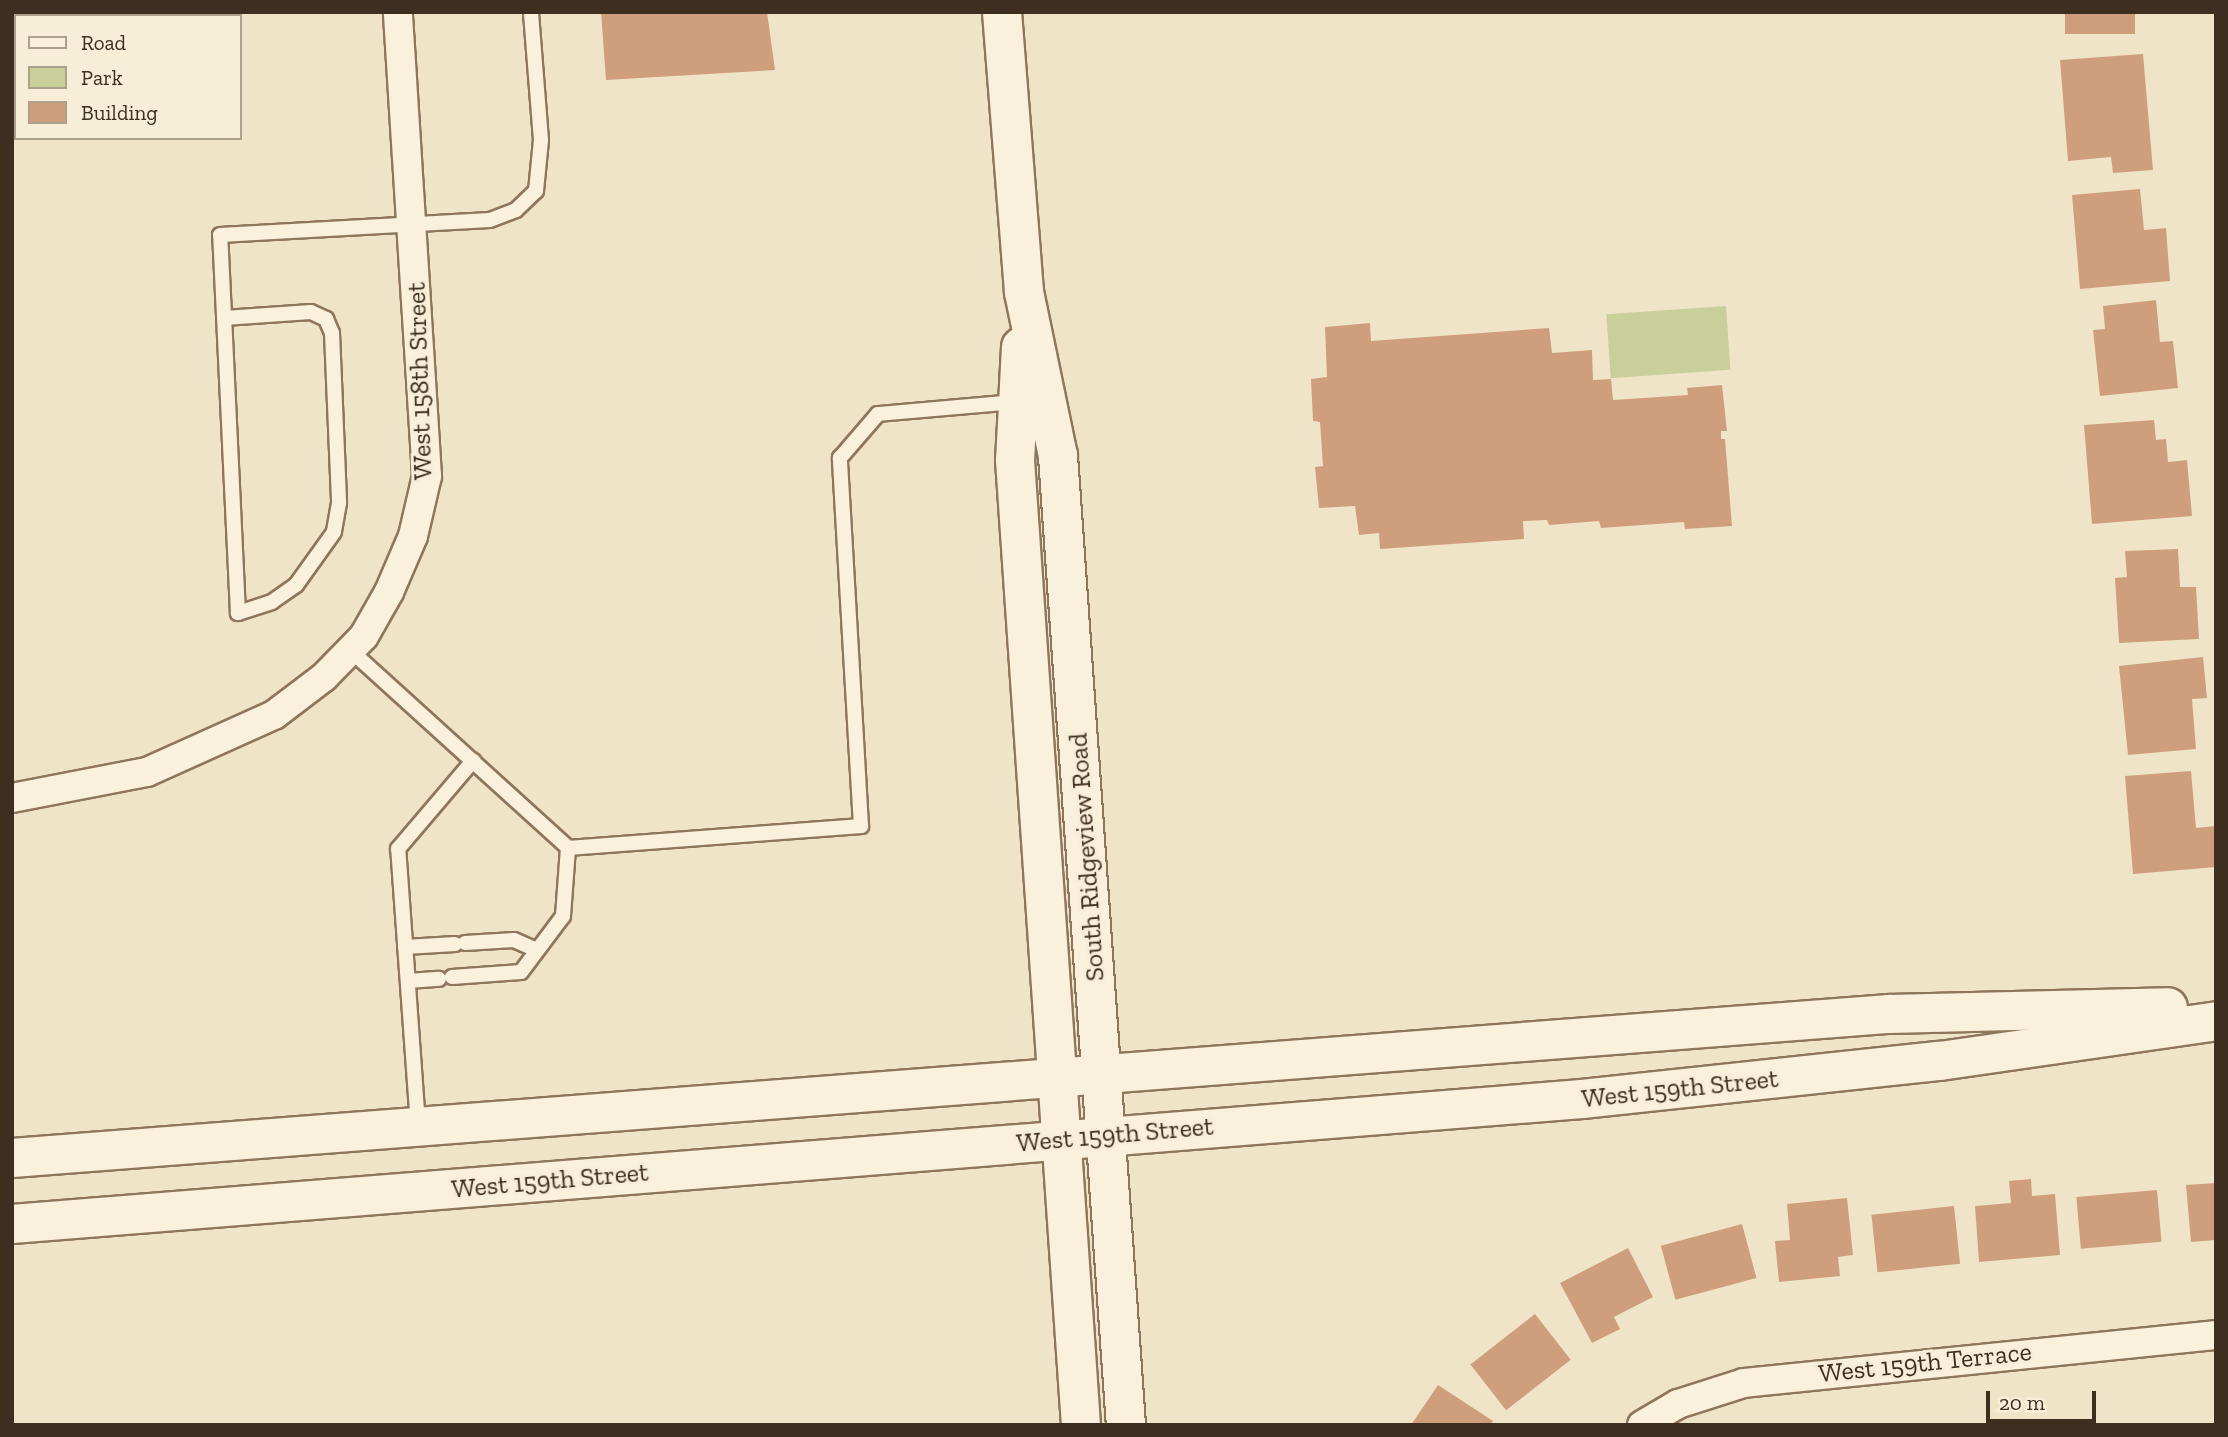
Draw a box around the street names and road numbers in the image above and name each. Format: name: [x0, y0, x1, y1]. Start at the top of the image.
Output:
street label: West 158th Street: [401, 281, 439, 481]
street label: South Ridgeview Road: [1063, 731, 1111, 983]
street label: West 159th Street: [1580, 1063, 1780, 1115]
street label: West 159th Street: [1015, 1111, 1215, 1159]
street label: West 159th Street: [450, 1157, 650, 1205]
street label: West 159th Terrace: [1817, 1336, 2033, 1390]

